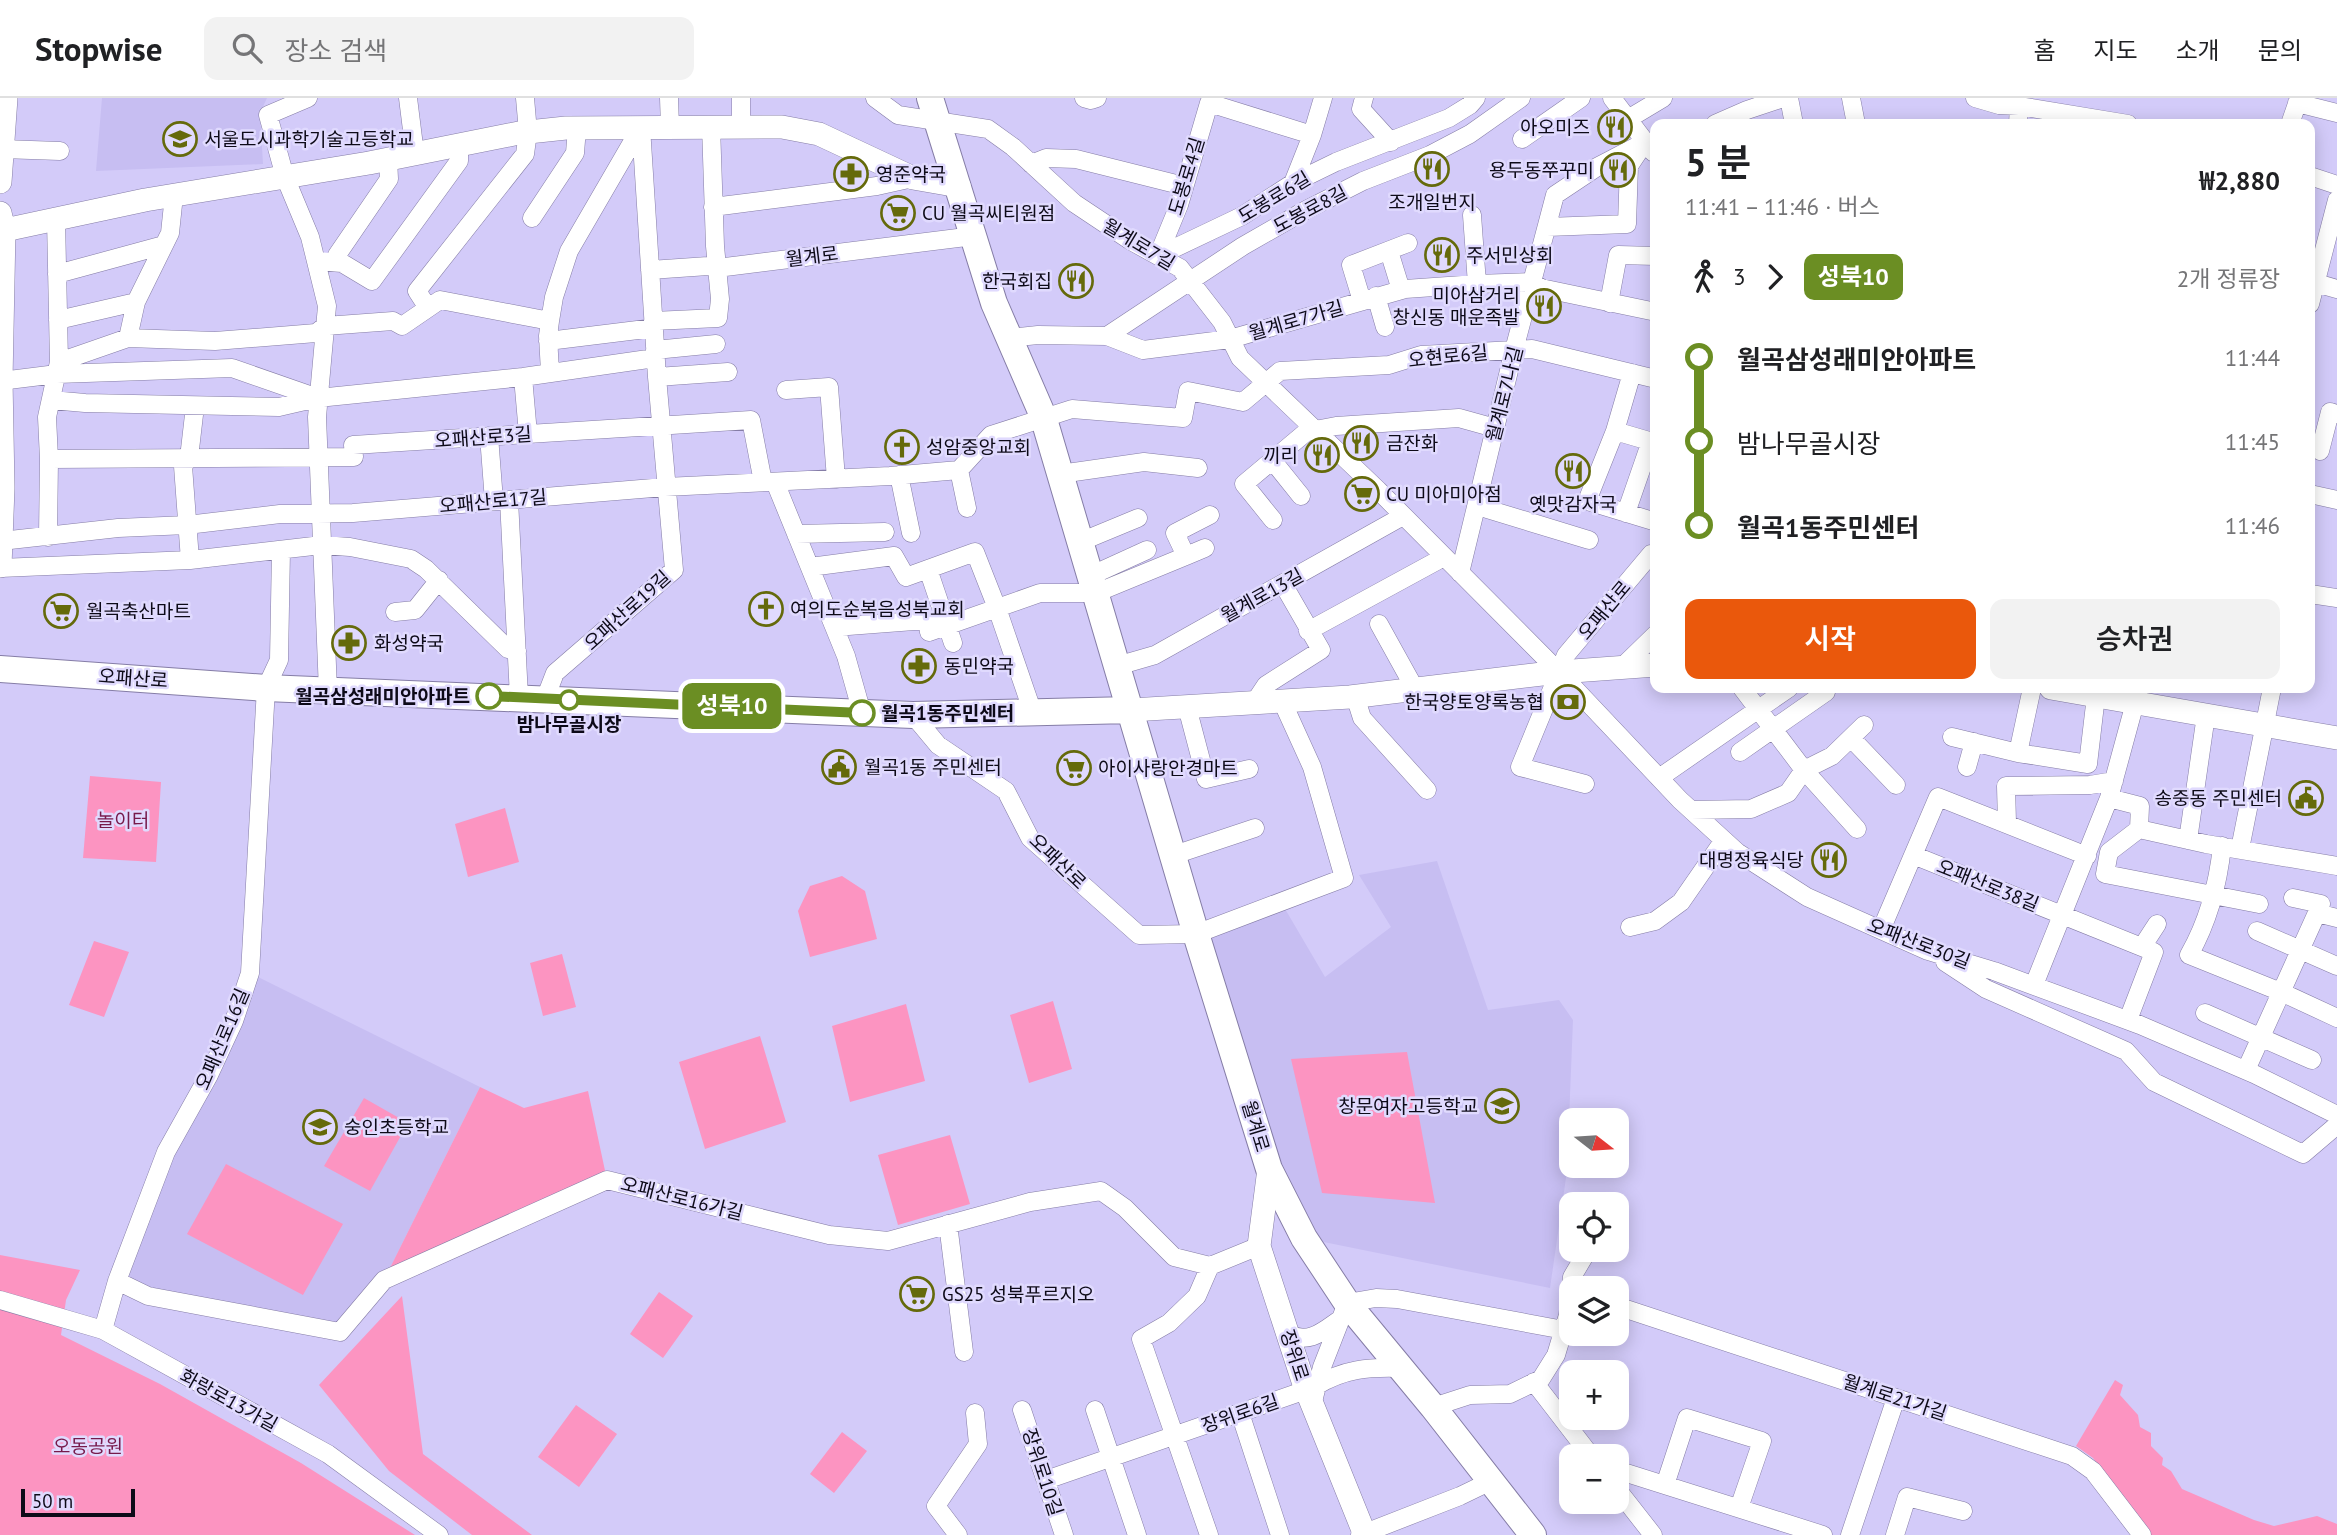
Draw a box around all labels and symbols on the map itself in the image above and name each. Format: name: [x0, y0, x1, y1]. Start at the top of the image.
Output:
restaurant icon: 아오미즈: [1596, 108, 1634, 146]
place label: 아오미즈: [1520, 115, 1590, 139]
school or university icon: 서울도시과학기술고등학교: [161, 120, 199, 158]
place label: 서울도시과학기술고등학교: [204, 127, 414, 151]
street label: 도봉로4길: [1163, 134, 1209, 218]
restaurant icon: 조개일번지: [1413, 150, 1451, 188]
restaurant icon: 용두동쭈꾸미: [1599, 151, 1637, 189]
pharmacy icon: 영준약국: [832, 155, 870, 193]
place label: 용두동쭈꾸미: [1489, 158, 1594, 182]
place label: 영준약국: [876, 162, 946, 186]
street label: 도봉로6길: [1233, 166, 1315, 228]
street label: 도봉로8길: [1269, 180, 1351, 238]
place label: 조개일번지: [1388, 190, 1476, 214]
supermarket icon: CU 월곡씨티원점: [879, 194, 917, 232]
place label: CU 월곡씨티원점: [922, 201, 1055, 225]
street label: 월계로7길: [1098, 213, 1180, 275]
restaurant icon: 주서민상회: [1423, 236, 1461, 274]
street label: 월계로: [785, 241, 839, 271]
place label: 주서민상회: [1466, 243, 1553, 267]
restaurant icon: 한국회집: [1057, 262, 1095, 300]
place label: 한국회집: [982, 269, 1052, 293]
place label: 미아삼거리 창신동 매운족발: [1393, 283, 1520, 329]
restaurant icon: 미아삼거리 창신동 매운족발: [1525, 287, 1563, 325]
street label: 월계로7가길: [1246, 295, 1346, 345]
street label: 오현로6길: [1407, 340, 1489, 372]
street label: 월계로7나길: [1481, 344, 1527, 444]
street label: 오패산로3길: [433, 422, 533, 452]
restaurant icon: 금잔화: [1342, 424, 1380, 462]
church icon: 성암중앙교회: [883, 428, 921, 466]
place label: 금잔화: [1386, 431, 1438, 455]
place label: 성암중앙교회: [926, 435, 1031, 459]
restaurant icon: 끼리: [1303, 436, 1341, 474]
place label: 끼리: [1263, 443, 1298, 467]
restaurant icon: 옛맛감자국: [1554, 452, 1592, 490]
supermarket icon: CU 미아미아점: [1343, 475, 1381, 513]
place label: CU 미아미아점: [1386, 482, 1502, 506]
street label: 오패산로17길: [438, 484, 548, 518]
place label: 옛맛감자국: [1529, 492, 1617, 516]
street label: 월계로13길: [1217, 563, 1307, 627]
street label: 오패산로19길: [579, 565, 675, 655]
street label: 오패산로: [1572, 576, 1636, 644]
church icon: 여의도순복음성북교회: [747, 590, 785, 628]
supermarket icon: 월곡축산마트: [42, 592, 80, 630]
place label: 여의도순복음성북교회: [790, 597, 965, 621]
place label: 월곡축산마트: [86, 599, 191, 623]
pharmacy icon: 화성약국: [330, 624, 368, 662]
place label: 화성약국: [374, 631, 444, 655]
pharmacy icon: 동민약국: [900, 647, 938, 685]
place label: 동민약국: [944, 654, 1014, 678]
street label: 오패산로: [97, 664, 169, 692]
marker: 월곡삼성래미안아파트: [476, 683, 502, 709]
line badge: 성북10: [683, 683, 781, 729]
bank icon: 한국양토양록농협: [1549, 683, 1587, 721]
place label: 월곡삼성래미안아파트: [295, 684, 470, 708]
marker: 밤나무골시장: [559, 690, 579, 710]
place label: 한국양토양록농협: [1404, 690, 1544, 714]
marker: 월곡1동주민센터: [849, 700, 875, 726]
place label: 월곡1동주민센터: [881, 701, 1014, 725]
place label: 밤나무골시장: [517, 712, 621, 736]
public building icon: 월곡1동 주민센터: [820, 748, 858, 786]
supermarket icon: 아이사랑안경마트: [1055, 749, 1093, 787]
place label: 월곡1동 주민센터: [864, 755, 1002, 779]
place label: 아이사랑안경마트: [1098, 756, 1238, 780]
public building icon: 송중동 주민센터: [2287, 779, 2325, 817]
place label: 송중동 주민센터: [2155, 786, 2282, 810]
park label: 놀이터: [97, 808, 149, 832]
street label: 오패산로: [1025, 828, 1091, 894]
restaurant icon: 대명정육식당: [1810, 841, 1848, 879]
place label: 대명정육식당: [1699, 848, 1804, 872]
street label: 오패산로38길: [1933, 854, 2043, 916]
street label: 오패산로30길: [1864, 912, 1974, 974]
street label: 오패산로16길: [190, 985, 254, 1093]
school or university icon: 창문여자고등학교: [1483, 1087, 1521, 1125]
place label: 창문여자고등학교: [1338, 1094, 1478, 1118]
street label: 월계로: [1237, 1097, 1275, 1155]
school or university icon: 숭인초등학교: [301, 1108, 339, 1146]
north arrow: [1559, 1108, 1629, 1178]
place label: 숭인초등학교: [344, 1115, 449, 1139]
street label: 오패산로16가길: [618, 1171, 746, 1225]
supermarket icon: GS25 성북푸르지오: [898, 1275, 936, 1313]
place label: GS25 성북푸르지오: [942, 1282, 1094, 1306]
street label: 장위로: [1275, 1326, 1315, 1384]
street label: 화랑로13가길: [176, 1363, 282, 1437]
street label: 월계로21가길: [1840, 1369, 1950, 1425]
street label: 장위로6길: [1198, 1389, 1282, 1437]
street label: 장위로10길: [1018, 1425, 1068, 1519]
park label: 오동공원: [53, 1434, 123, 1458]
scale bar: [21, 1486, 135, 1518]

